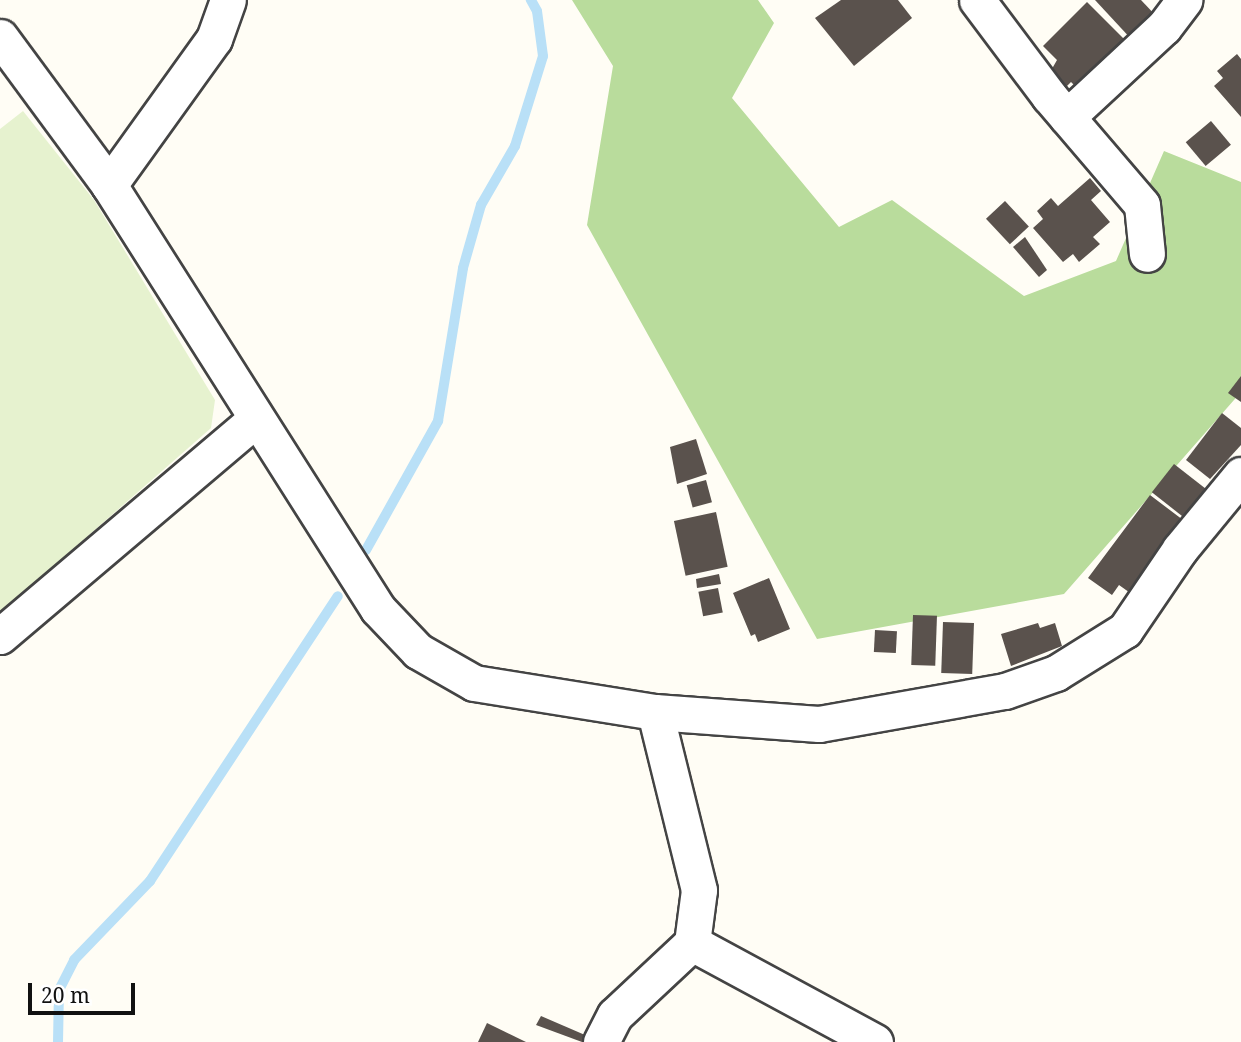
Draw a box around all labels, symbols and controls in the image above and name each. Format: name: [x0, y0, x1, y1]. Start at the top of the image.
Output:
scale bar: [32, 968, 138, 1012]
text: 20 m: [41, 981, 90, 1009]

